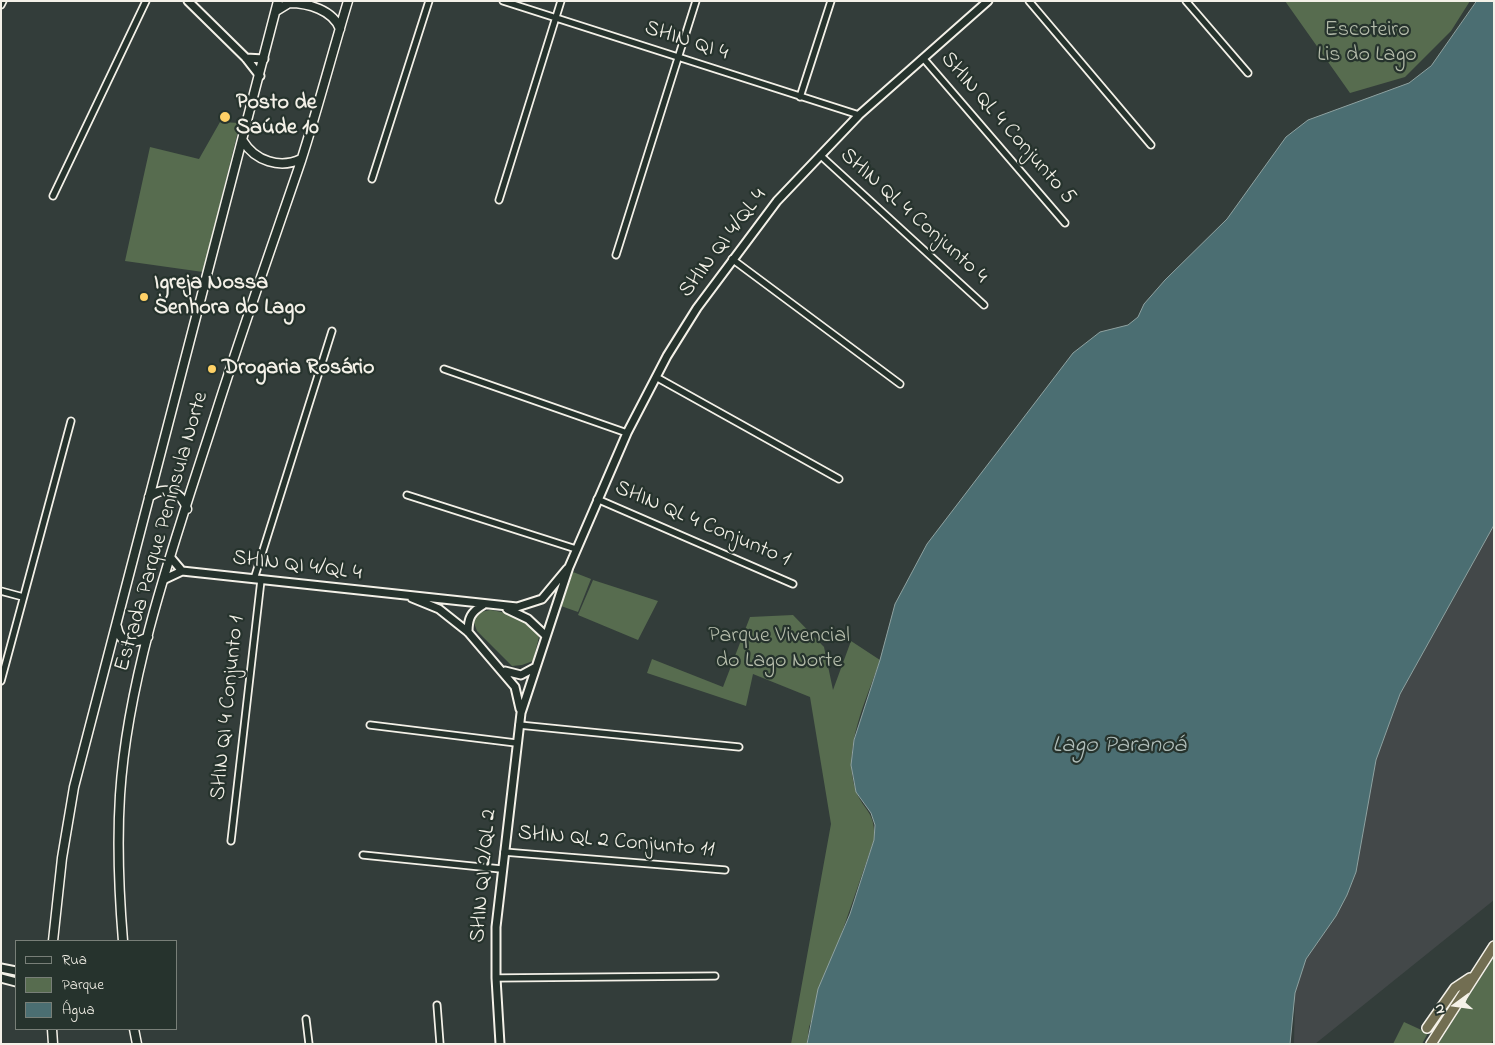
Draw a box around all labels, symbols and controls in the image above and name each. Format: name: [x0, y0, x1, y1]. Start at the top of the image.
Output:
street label: SHIN QI 4: [641, 16, 731, 68]
park label: Escoteiro Lis do Lago: [1317, 18, 1417, 70]
street label: SHIN QL 4 Conjunto 5: [933, 47, 1081, 211]
place label: Posto de Saúde 10: [236, 91, 319, 142]
marker: Posto de Saúde 10: [218, 110, 232, 124]
street label: SHIN QL 4 Conjunto 4: [833, 144, 993, 290]
street label: SHIN QI 4/QL 4: [674, 184, 774, 304]
place label: Igreja Nossa Senhora do Lago: [154, 271, 306, 322]
marker: Igreja Nossa Senhora do Lago: [138, 291, 150, 303]
place label: Drogaria Rosário: [222, 356, 375, 382]
marker: Drogaria Rosário: [206, 363, 218, 375]
street label: Estrada Parque Península Norte: [110, 389, 216, 675]
street label: SHIN QL 4 Conjunto 1: [610, 476, 794, 574]
street label: SHIN QI 4/QL 4: [231, 546, 363, 588]
street label: SHIN QI 4 Conjunto 1: [206, 614, 252, 802]
park label: Parque Vivencial do Lago Norte: [708, 624, 850, 676]
water label: Lago Paranoá: [1052, 733, 1186, 761]
street label: SHIN QI 2/QL 2: [466, 808, 504, 944]
street label: SHIN QL 2 Conjunto 11: [517, 821, 715, 865]
legend: [15, 940, 178, 1030]
text: Rua: [62, 949, 87, 971]
text: Parque: [62, 974, 104, 996]
north arrow: [1430, 980, 1480, 1030]
text: Água: [62, 999, 95, 1021]
text: N: [1429, 1002, 1451, 1016]

